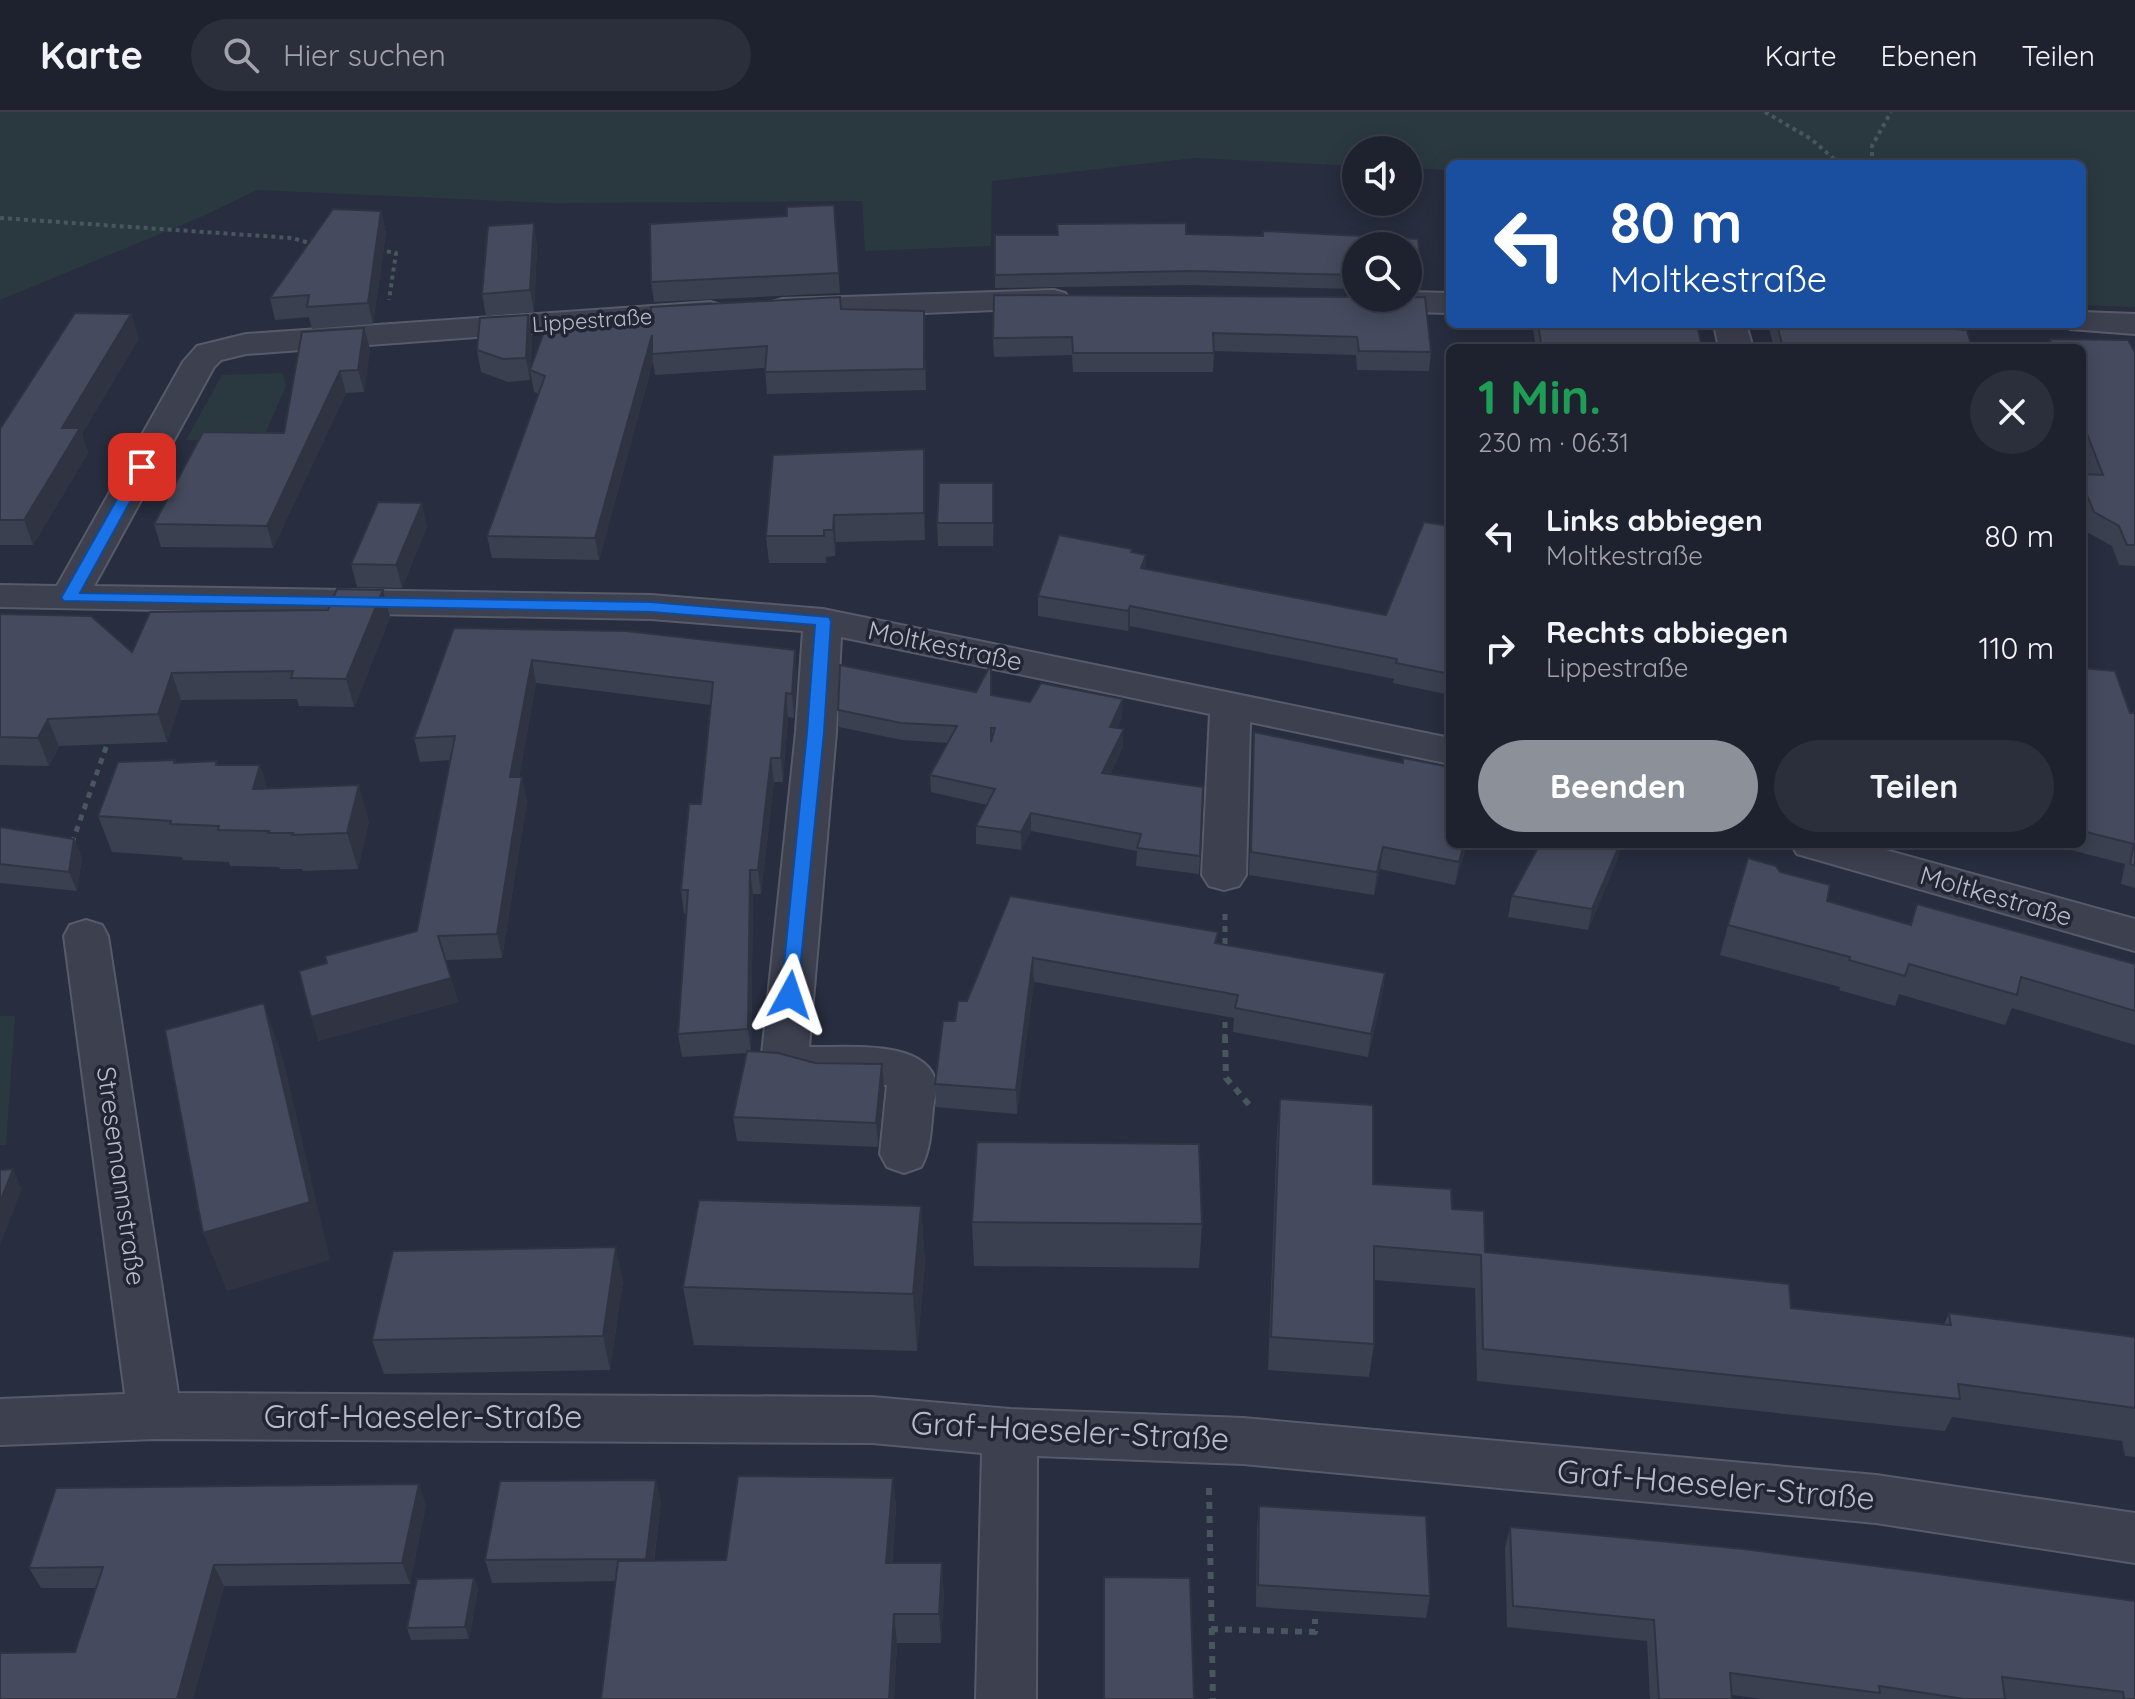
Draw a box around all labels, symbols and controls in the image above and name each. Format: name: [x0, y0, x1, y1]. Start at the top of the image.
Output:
search box: [191, 19, 751, 91]
text: Karte: [40, 31, 143, 79]
icon: search: [219, 33, 263, 77]
text: Hier suchen: [283, 36, 446, 74]
text: Karte: [1765, 38, 1837, 73]
text: Ebenen: [1881, 38, 1977, 73]
text: Teilen: [2021, 38, 2095, 73]
map controls: [1342, 136, 1422, 312]
button: sound: [1342, 136, 1422, 216]
text: 80 m: [1610, 187, 1742, 257]
icon: left: [1478, 192, 1582, 296]
button: search: [1342, 232, 1422, 312]
text: Moltkestraße: [1610, 256, 1827, 301]
street label: Lippestraße: [531, 302, 653, 338]
text: 1 Min.: [1478, 366, 1601, 426]
button: close: [1970, 370, 2054, 454]
text: 230 m · 06:31: [1478, 426, 1629, 459]
pin: [108, 433, 176, 501]
icon: arrive: [120, 445, 164, 489]
text: Links abbiegen: [1546, 501, 1763, 539]
icon: left: [1478, 514, 1522, 558]
text: 80 m: [1984, 517, 2054, 555]
text: Moltkestraße: [1546, 539, 1703, 572]
street label: Moltkestraße: [865, 613, 1025, 678]
text: Rechts abbiegen: [1546, 613, 1788, 651]
icon: right: [1478, 626, 1522, 670]
text: 110 m: [1978, 629, 2054, 667]
text: Lippestraße: [1546, 651, 1689, 684]
button: Beenden: [1478, 740, 1758, 832]
button: Teilen: [1774, 740, 2054, 832]
street label: Moltkestraße: [1916, 858, 2076, 933]
position arrow: [748, 953, 832, 1037]
street label: Stresemannstraße: [90, 1064, 153, 1288]
street label: Graf-Haeseler-Straße: [264, 1396, 582, 1436]
street label: Graf-Haeseler-Straße: [910, 1402, 1230, 1458]
street label: Graf-Haeseler-Straße: [1556, 1450, 1877, 1518]

